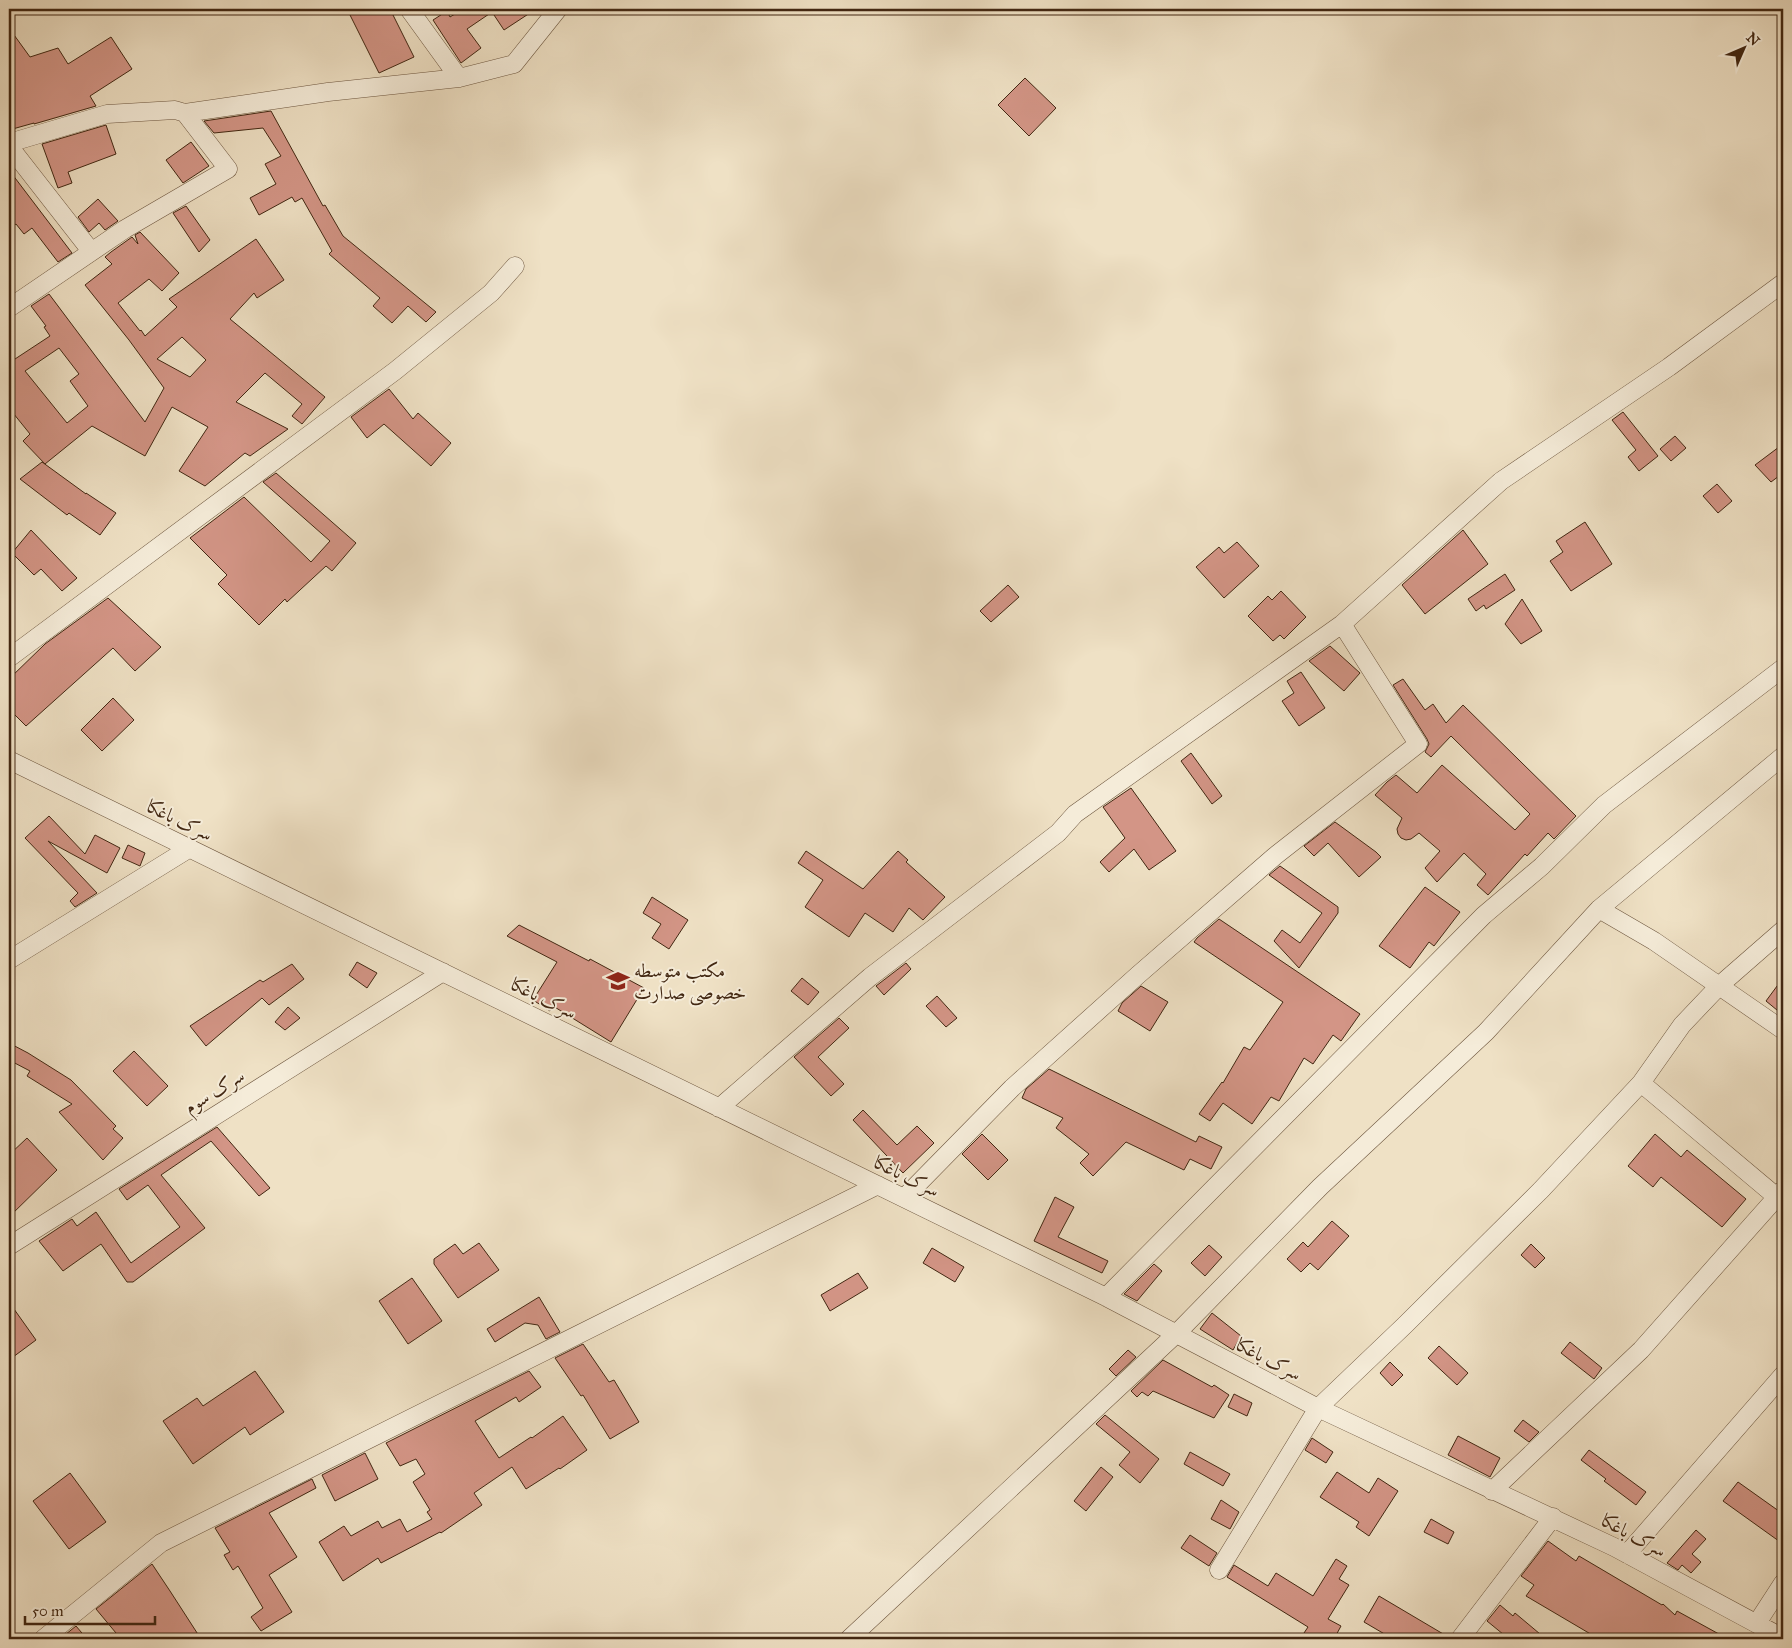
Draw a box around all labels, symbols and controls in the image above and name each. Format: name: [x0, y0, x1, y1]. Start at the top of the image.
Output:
north arrow: [1720, 22, 1770, 72]
text: N: [1743, 29, 1763, 49]
street label: سرک باغکا: [143, 794, 217, 847]
place label: مکتب متوسطه خصوصی صدارت: [634, 959, 746, 1006]
school or university icon: مکتب متوسطه خصوصی صدارت: [605, 968, 631, 994]
street label: سرک باغکا: [507, 972, 581, 1025]
street label: سرک سوم: [179, 1063, 251, 1123]
street label: سرک باغکا: [870, 1150, 944, 1203]
street label: سرک باغکا: [1232, 1333, 1305, 1386]
street label: سرک باغکا: [1597, 1508, 1670, 1563]
scale bar: [25, 1593, 155, 1625]
text: 50 m: [32, 1602, 64, 1620]

